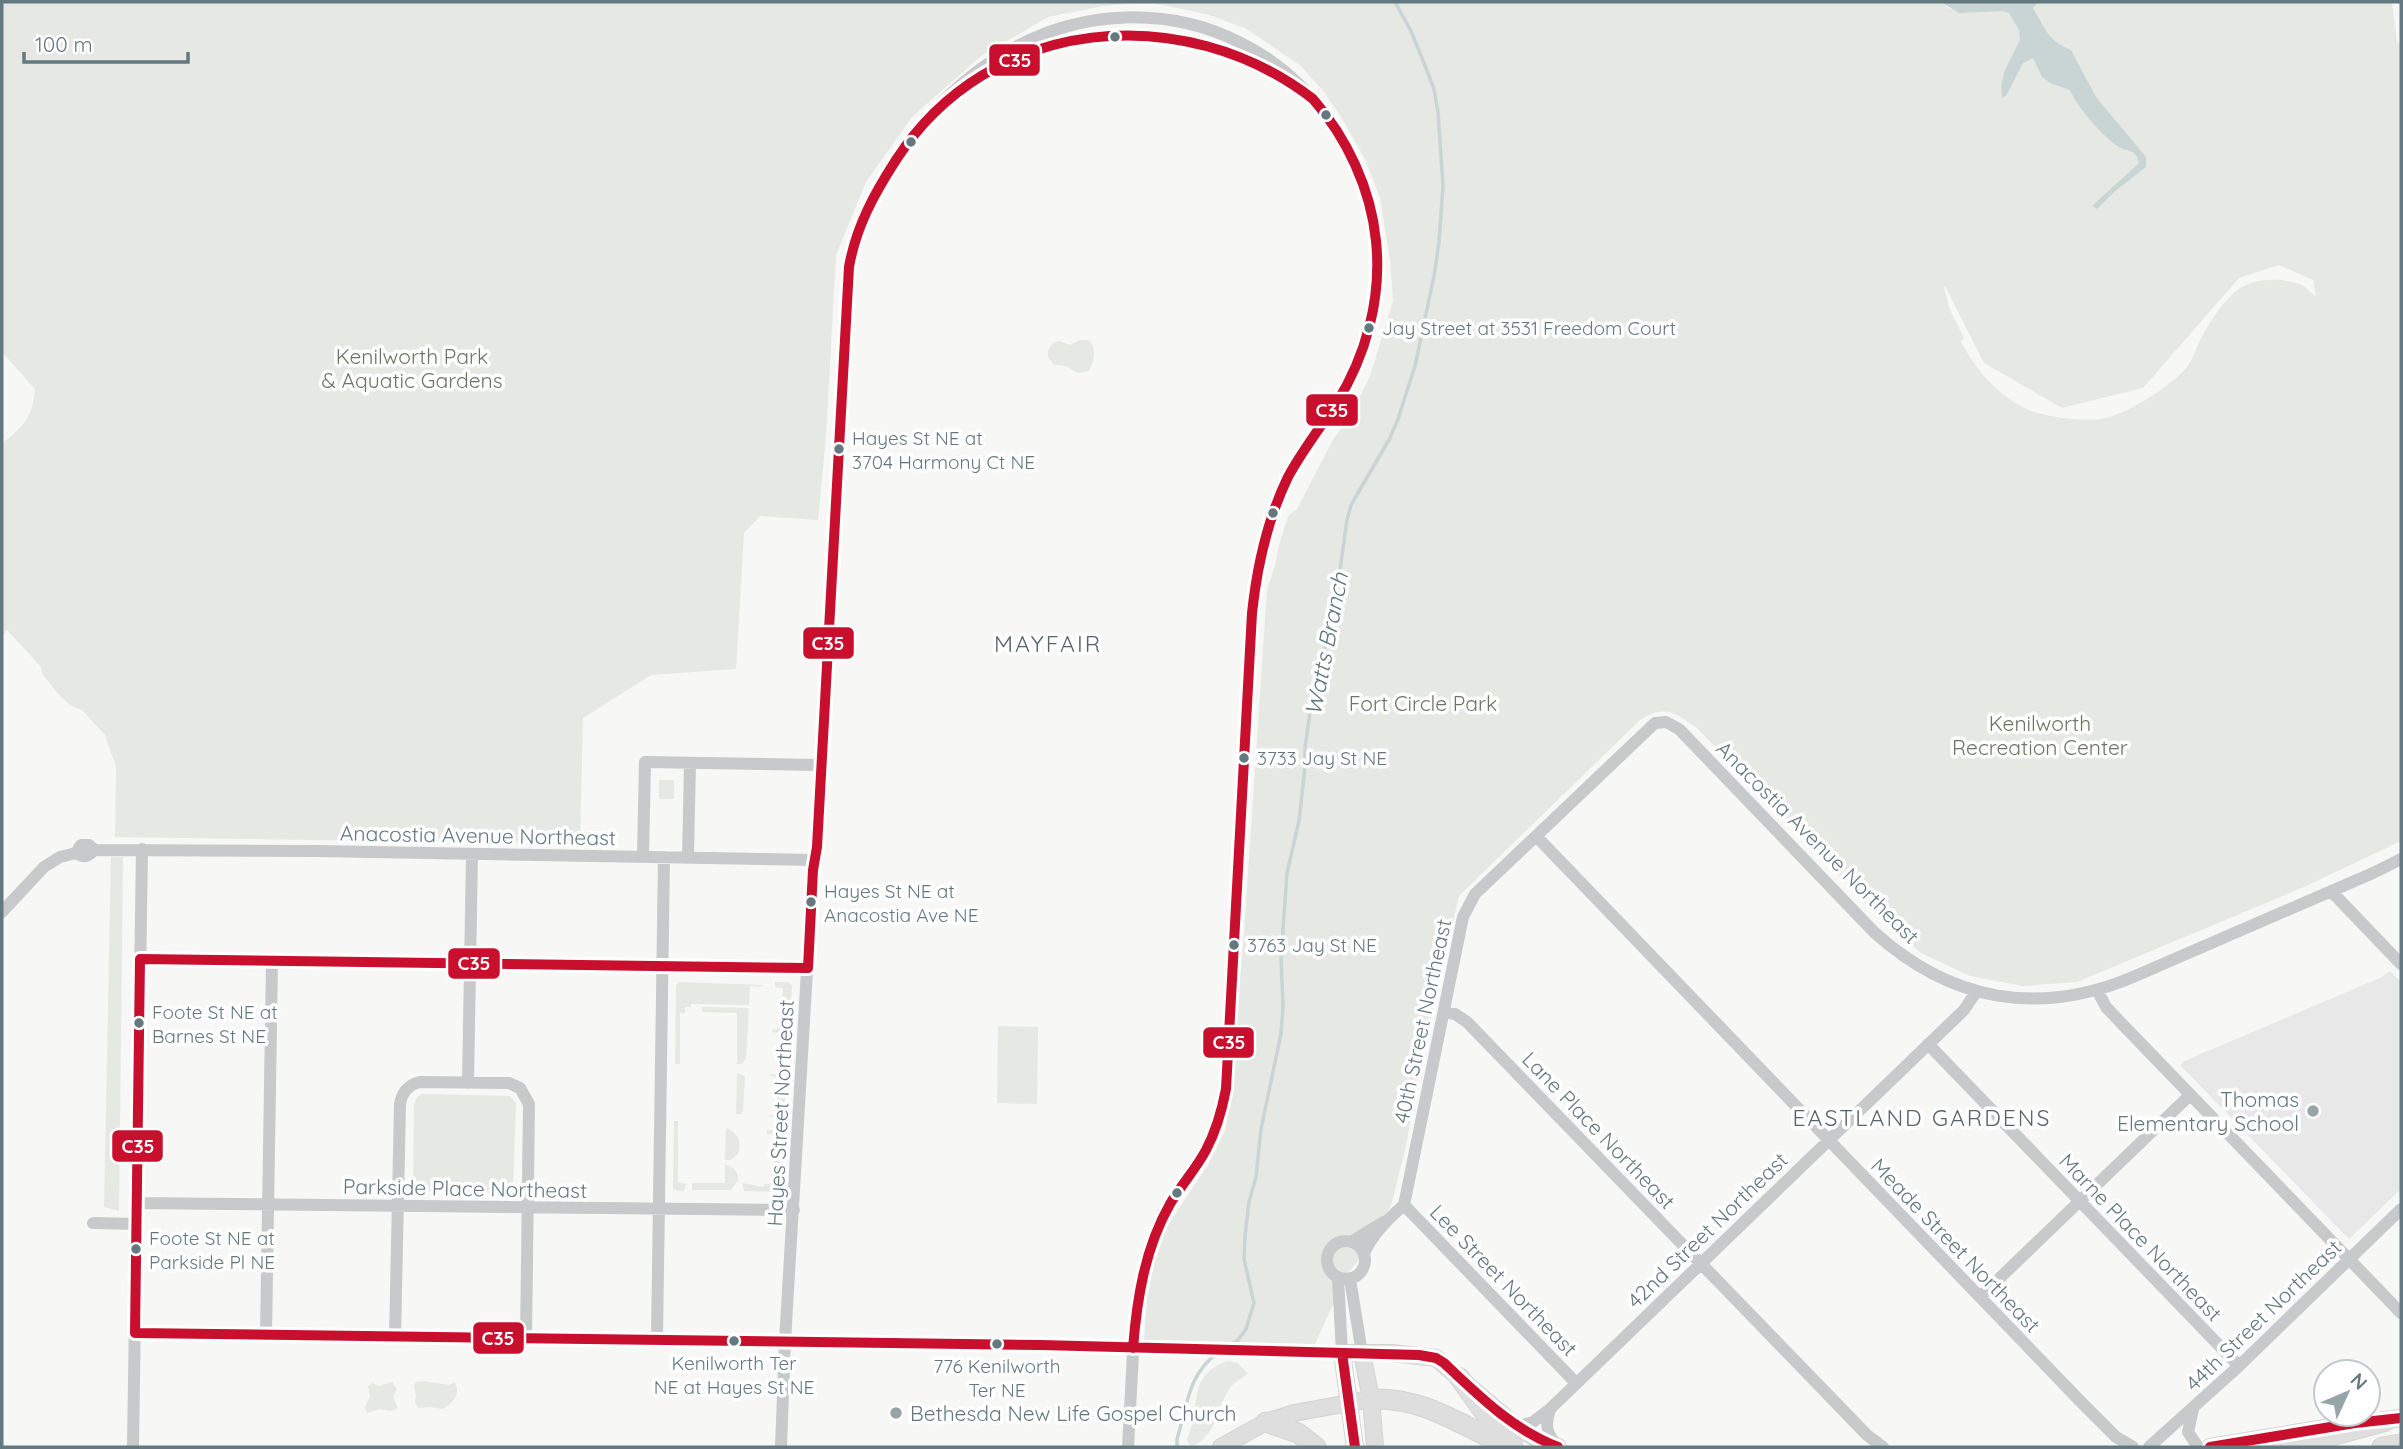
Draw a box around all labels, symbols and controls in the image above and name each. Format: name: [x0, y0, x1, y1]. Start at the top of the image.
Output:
scale bar: [24, 21, 189, 65]
unlabelled marker: [1108, 30, 1122, 44]
text: 100 m: [35, 31, 93, 57]
line badge: C35: [988, 43, 1041, 77]
text: C35: [998, 48, 1032, 72]
unlabelled marker: [1319, 108, 1333, 122]
unlabelled marker: [904, 135, 918, 149]
place label: Jay Street at 3531 Freedom Court: [1382, 316, 1676, 340]
marker: Jay Street at 3531 Freedom Court: [1362, 321, 1376, 335]
park label: Kenilworth Park & Aquatic Gardens: [321, 343, 503, 393]
line badge: C35: [1305, 393, 1359, 427]
text: C35: [1315, 398, 1349, 422]
place label: Hayes St NE at 3704 Harmony Ct NE: [852, 426, 1035, 474]
marker: Hayes St NE at 3704 Harmony Ct NE: [832, 442, 846, 456]
unlabelled marker: [1266, 506, 1280, 520]
water label: Watts Branch: [1298, 569, 1354, 718]
line badge: C35: [802, 626, 855, 660]
district label: MAYFAIR: [994, 629, 1102, 658]
text: C35: [811, 631, 845, 655]
park label: Fort Circle Park: [1349, 690, 1497, 716]
park label: Kenilworth Recreation Center: [1952, 710, 2128, 760]
street label: Anacostia Avenue Northeast: [1711, 735, 1925, 949]
place label: 3733 Jay St NE: [1257, 746, 1387, 770]
marker: 3733 Jay St NE: [1237, 751, 1251, 765]
street label: Anacostia Avenue Northeast: [340, 820, 616, 850]
place label: Hayes St NE at Anacostia Ave NE: [824, 879, 979, 927]
marker: Hayes St NE at Anacostia Ave NE: [804, 895, 818, 909]
street label: 40th Street Northeast: [1388, 916, 1456, 1126]
place label: 3763 Jay St NE: [1247, 933, 1377, 957]
marker: 3763 Jay St NE: [1227, 938, 1241, 952]
line badge: C35: [447, 947, 501, 980]
text: C35: [457, 951, 491, 975]
street label: Hayes Street Northeast: [761, 999, 799, 1227]
place label: Foote St NE at Barnes St NE: [152, 1000, 278, 1048]
marker: Foote St NE at Barnes St NE: [132, 1016, 146, 1030]
line badge: C35: [1202, 1026, 1255, 1059]
text: C35: [1212, 1030, 1246, 1054]
street label: Lane Place Northeast: [1517, 1046, 1681, 1214]
place label: Thomas Elementary School: [2117, 1086, 2299, 1136]
district label: EASTLAND GARDENS: [1793, 1103, 2052, 1132]
marker: Thomas Elementary School: [2305, 1103, 2321, 1119]
line badge: C35: [111, 1129, 164, 1163]
text: C35: [121, 1134, 155, 1158]
street label: 42nd Street Northeast: [1621, 1147, 1793, 1313]
street label: Marne Place Northeast: [2054, 1148, 2228, 1326]
street label: Meade Street Northeast: [1866, 1152, 2046, 1338]
street label: Parkside Place Northeast: [343, 1173, 587, 1203]
unlabelled marker: [1170, 1186, 1184, 1200]
street label: Lee Street Northeast: [1425, 1199, 1583, 1361]
place label: Foote St NE at Parkside Pl NE: [149, 1226, 275, 1274]
street label: 44th Street Northeast: [2180, 1234, 2346, 1396]
marker: Foote St NE at Parkside Pl NE: [129, 1242, 143, 1256]
line badge: C35: [472, 1321, 525, 1355]
text: C35: [481, 1326, 515, 1350]
marker: Kenilworth Ter NE at Hayes St NE: [727, 1334, 741, 1348]
marker: 776 Kenilworth Ter NE: [990, 1337, 1004, 1351]
place label: Kenilworth Ter NE at Hayes St NE: [654, 1351, 814, 1399]
place label: 776 Kenilworth Ter NE: [934, 1354, 1060, 1402]
north arrow: [2312, 1358, 2382, 1428]
text: N: [2346, 1368, 2373, 1395]
place label: Bethesda New Life Gospel Church: [910, 1400, 1236, 1426]
marker: Bethesda New Life Gospel Church: [888, 1405, 904, 1421]

